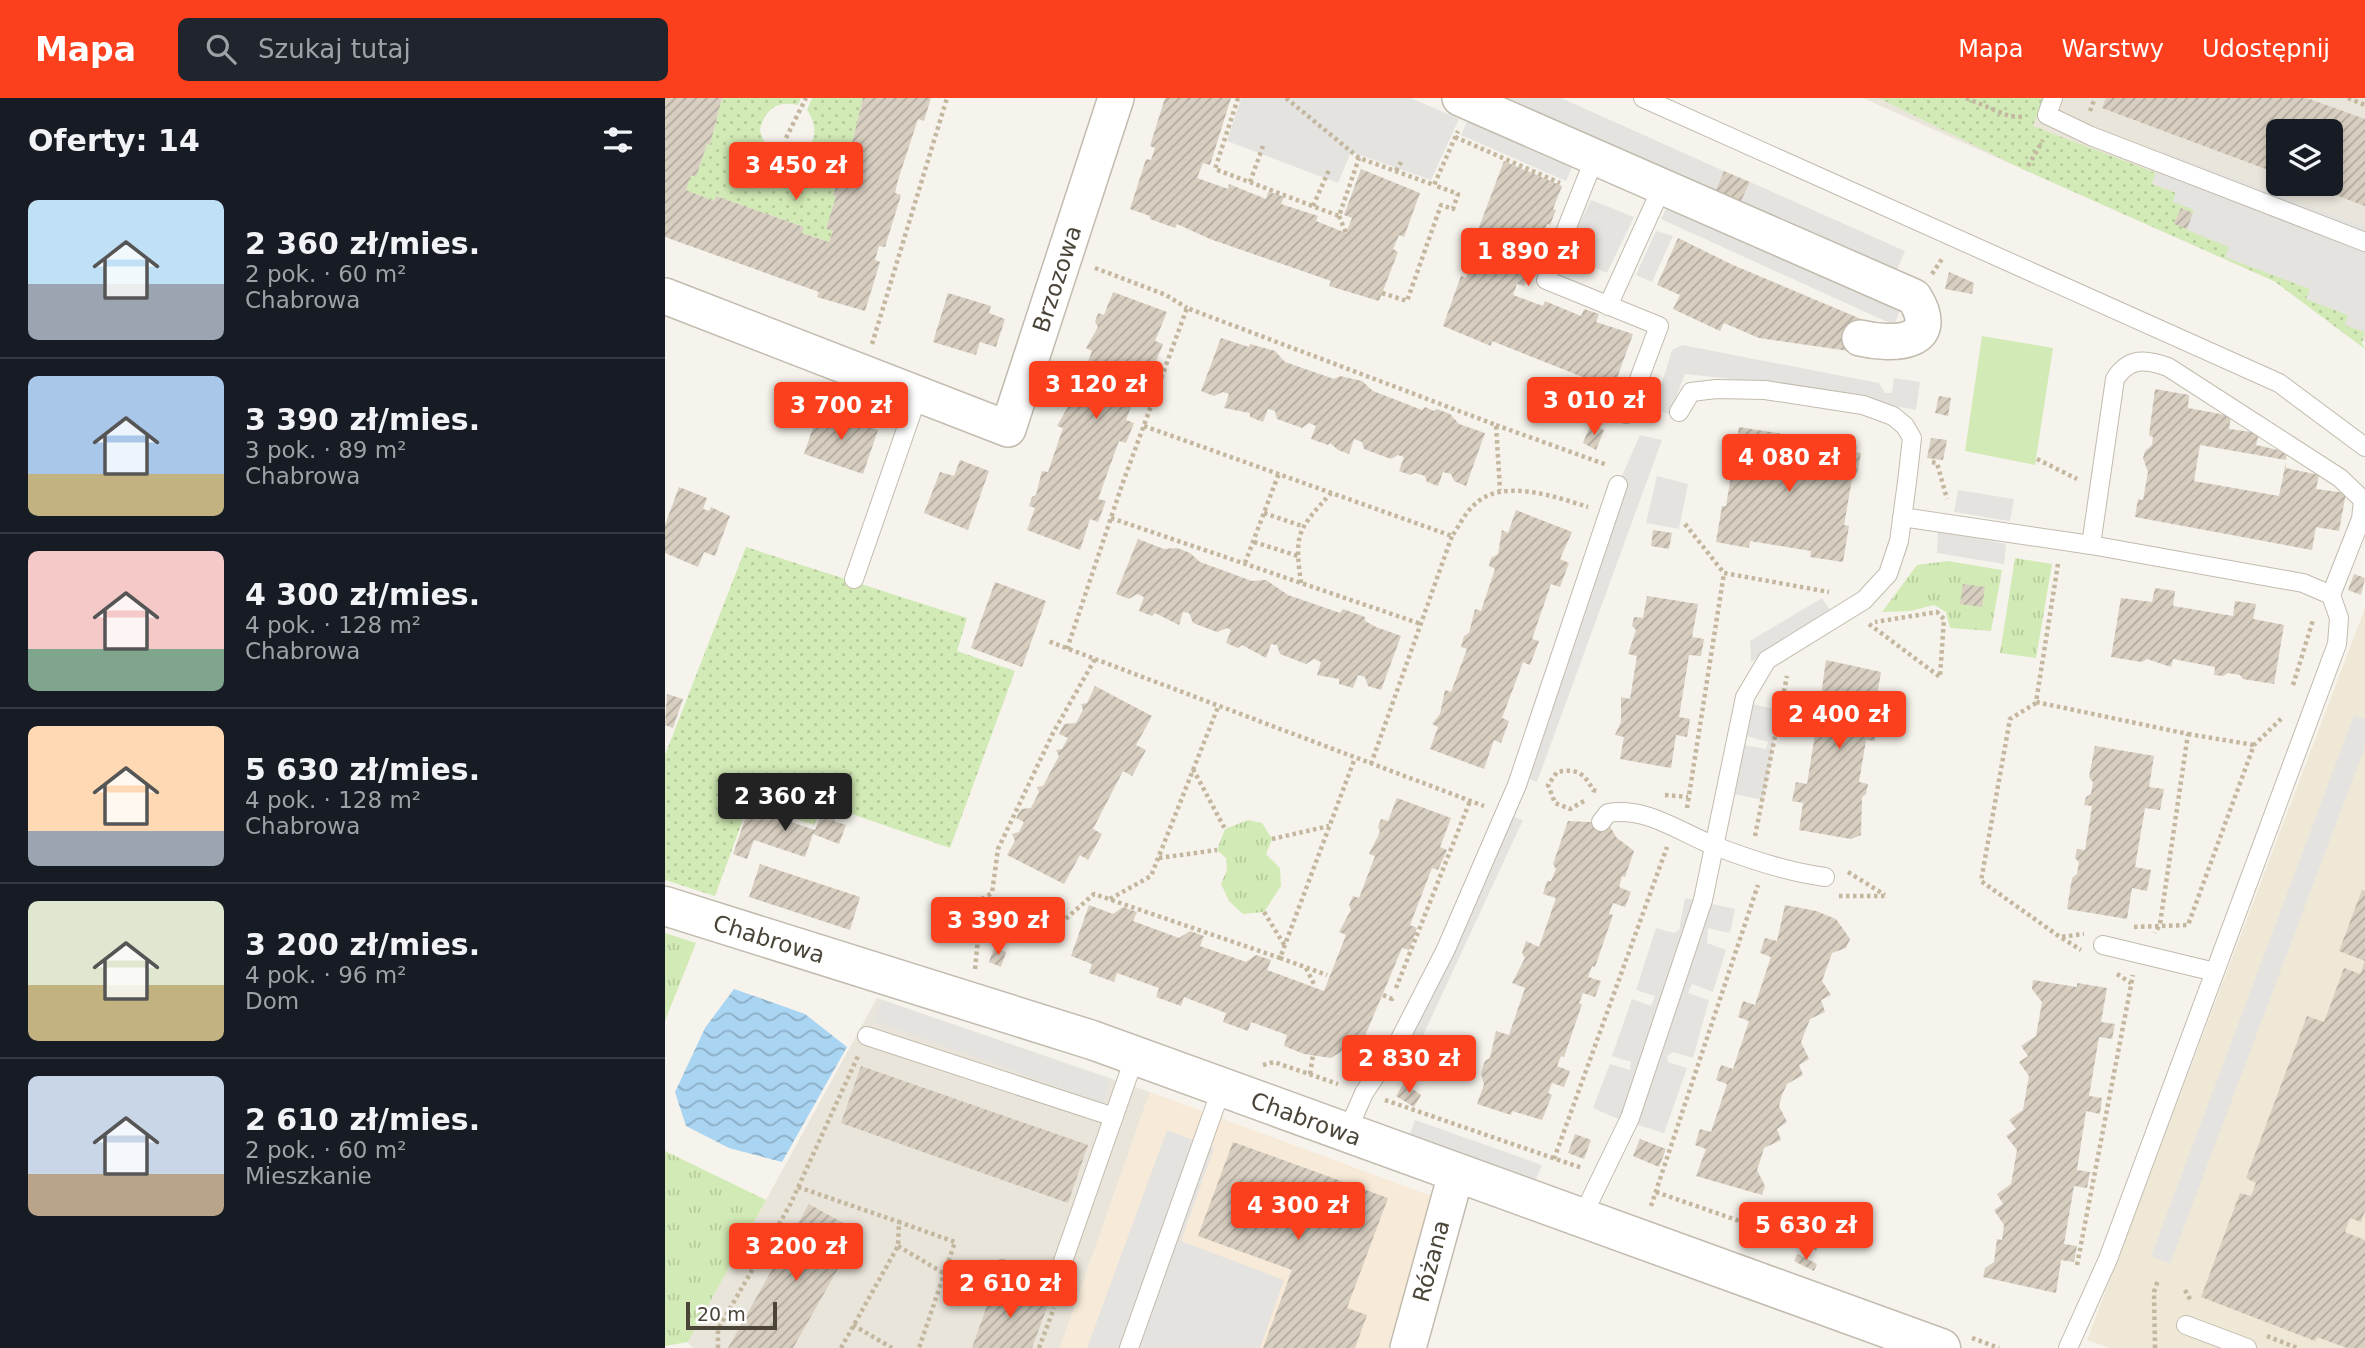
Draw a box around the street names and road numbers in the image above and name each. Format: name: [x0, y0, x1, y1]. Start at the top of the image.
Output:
street label: Brzozowa: [1028, 222, 1086, 336]
street label: Chabrowa: [710, 910, 828, 968]
street label: Chabrowa: [1247, 1087, 1365, 1151]
street label: Różana: [1408, 1217, 1454, 1305]

